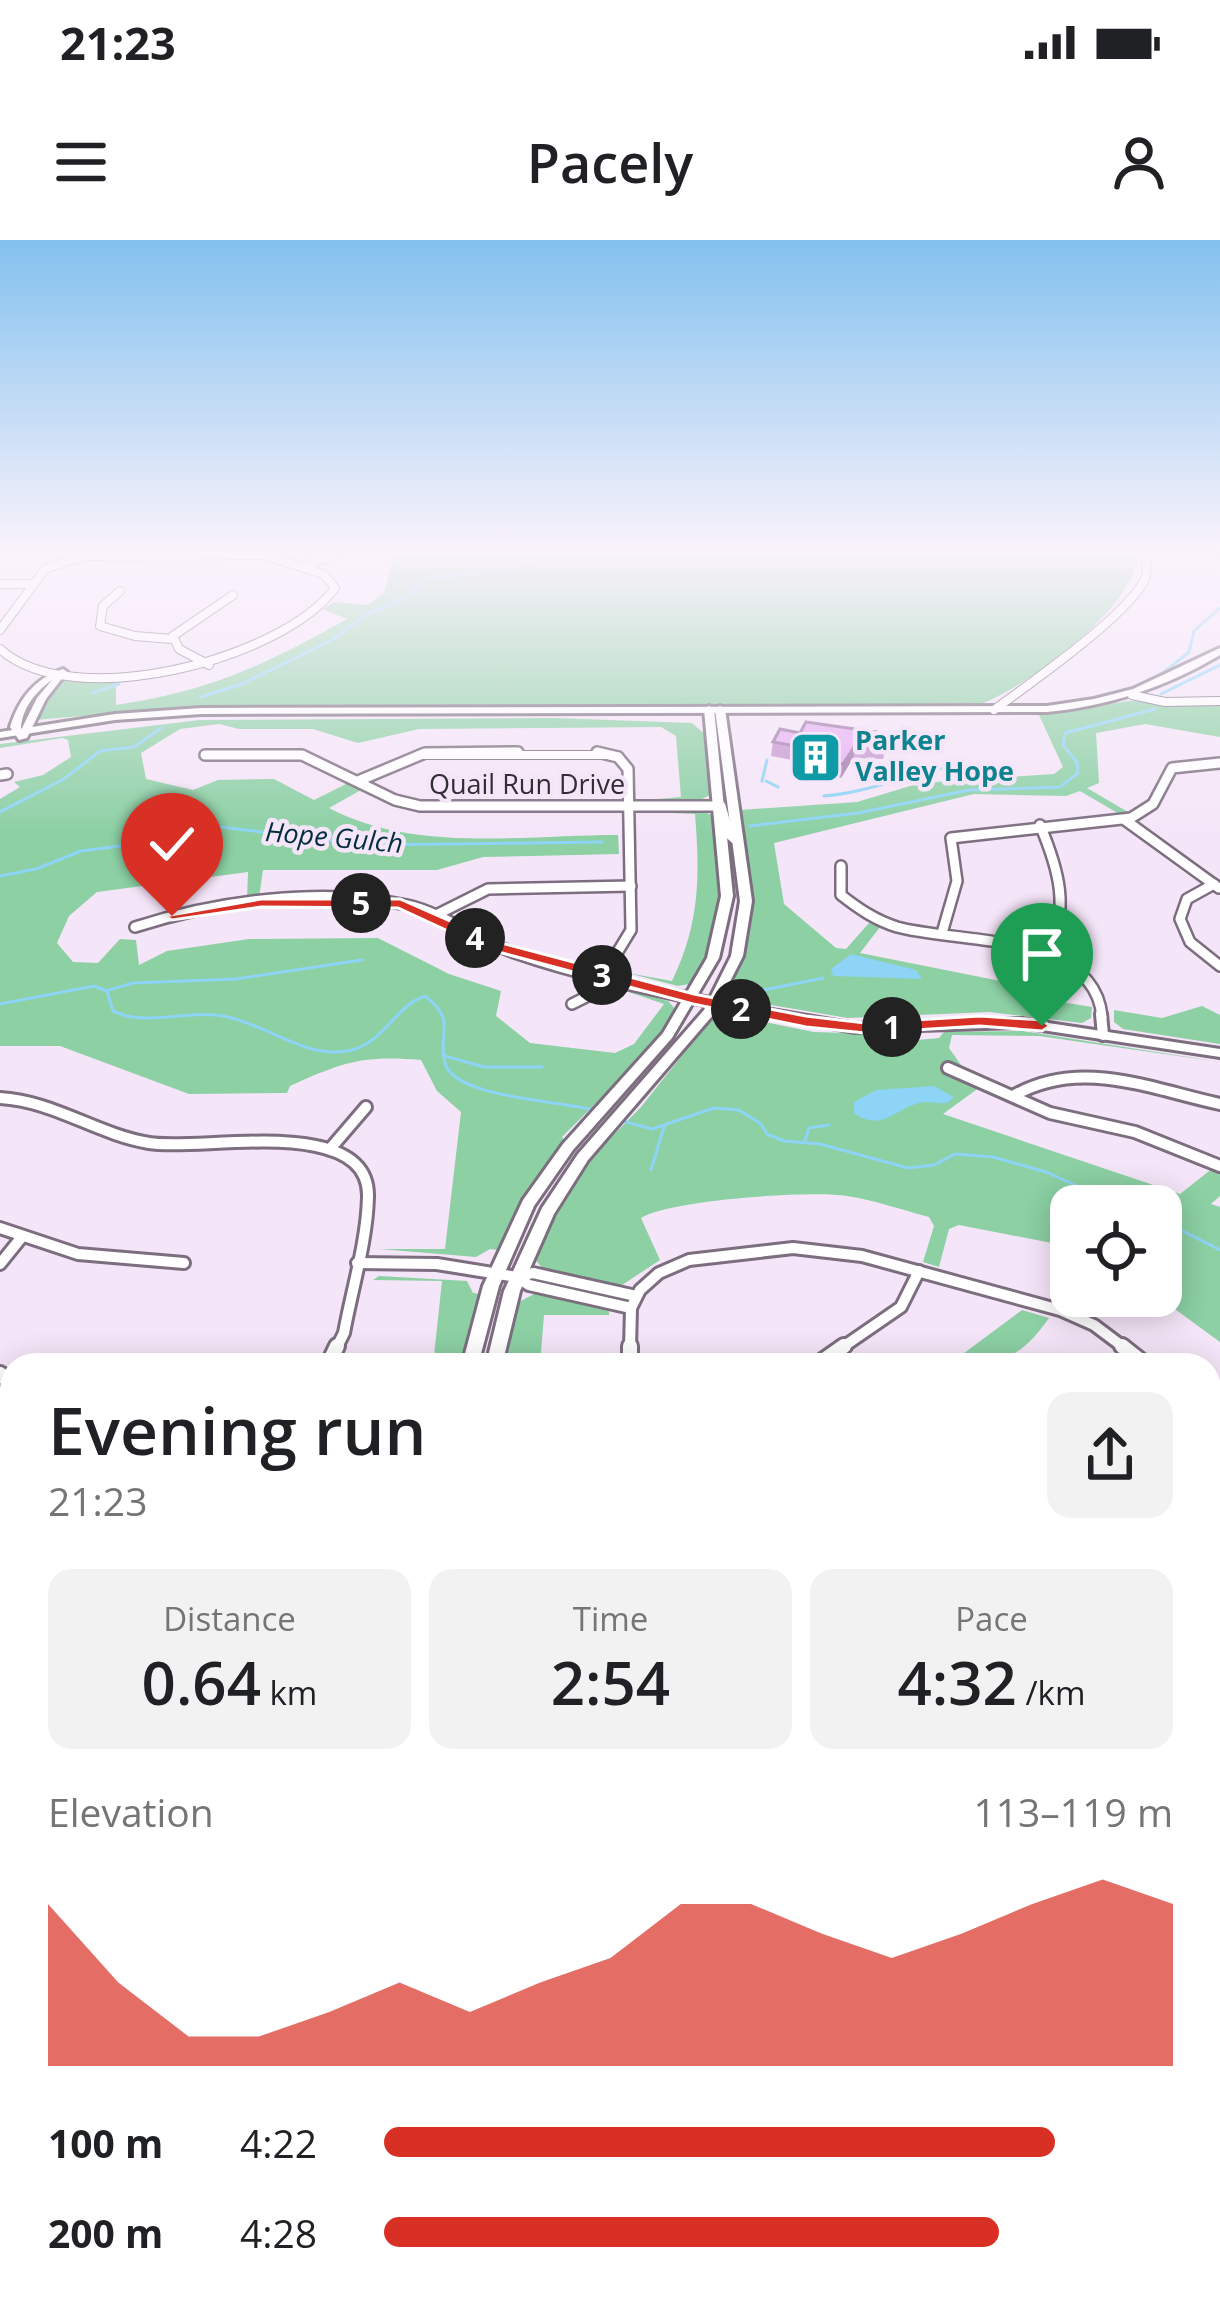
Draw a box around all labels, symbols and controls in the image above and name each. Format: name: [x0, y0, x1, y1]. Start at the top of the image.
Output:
text: 21:23: [60, 12, 176, 73]
text: Pacely: [527, 125, 693, 199]
icon: menu: [48, 129, 114, 195]
icon: person: [1106, 129, 1172, 195]
place label: Parker Valley Hope: [855, 721, 1014, 789]
building icon: Parker Valley Hope: [788, 729, 844, 785]
street label: Quail Run Drive: [429, 765, 625, 802]
pin: [121, 793, 223, 916]
icon: check: [139, 811, 205, 877]
water label: Hope Gulch: [264, 812, 405, 861]
pin: 5: [331, 873, 391, 933]
text: 5: [352, 880, 370, 925]
pin: [991, 903, 1093, 1026]
pin: 4: [445, 908, 505, 968]
text: 4: [466, 915, 484, 960]
icon: arrive: [1009, 921, 1075, 987]
pin: 3: [572, 945, 632, 1005]
text: 3: [593, 952, 611, 997]
pin: 2: [711, 979, 771, 1039]
text: 2: [732, 986, 750, 1031]
pin: 1: [862, 997, 922, 1057]
text: 1: [883, 1004, 901, 1049]
map controls: [1050, 1185, 1182, 1317]
button: locate: [1050, 1185, 1182, 1317]
text: Evening run: [48, 1384, 426, 1474]
button: share: [1047, 1392, 1173, 1518]
text: 21:23: [48, 1474, 147, 1527]
text: Distance: [163, 1596, 296, 1641]
text: Time: [573, 1596, 648, 1641]
text: Pace: [955, 1596, 1028, 1641]
text: 0.64: [142, 1641, 261, 1723]
text: 2:54: [551, 1641, 670, 1723]
text: 4:32: [898, 1641, 1017, 1723]
text: km: [261, 1670, 317, 1715]
text: /km: [1017, 1670, 1085, 1715]
text: Elevation: [48, 1785, 214, 1838]
text: 113–119 m: [973, 1785, 1173, 1838]
text: 100 m: [48, 2116, 163, 2169]
text: 4:22: [240, 2116, 317, 2169]
text: 200 m: [48, 2206, 163, 2259]
text: 4:28: [240, 2206, 317, 2259]

